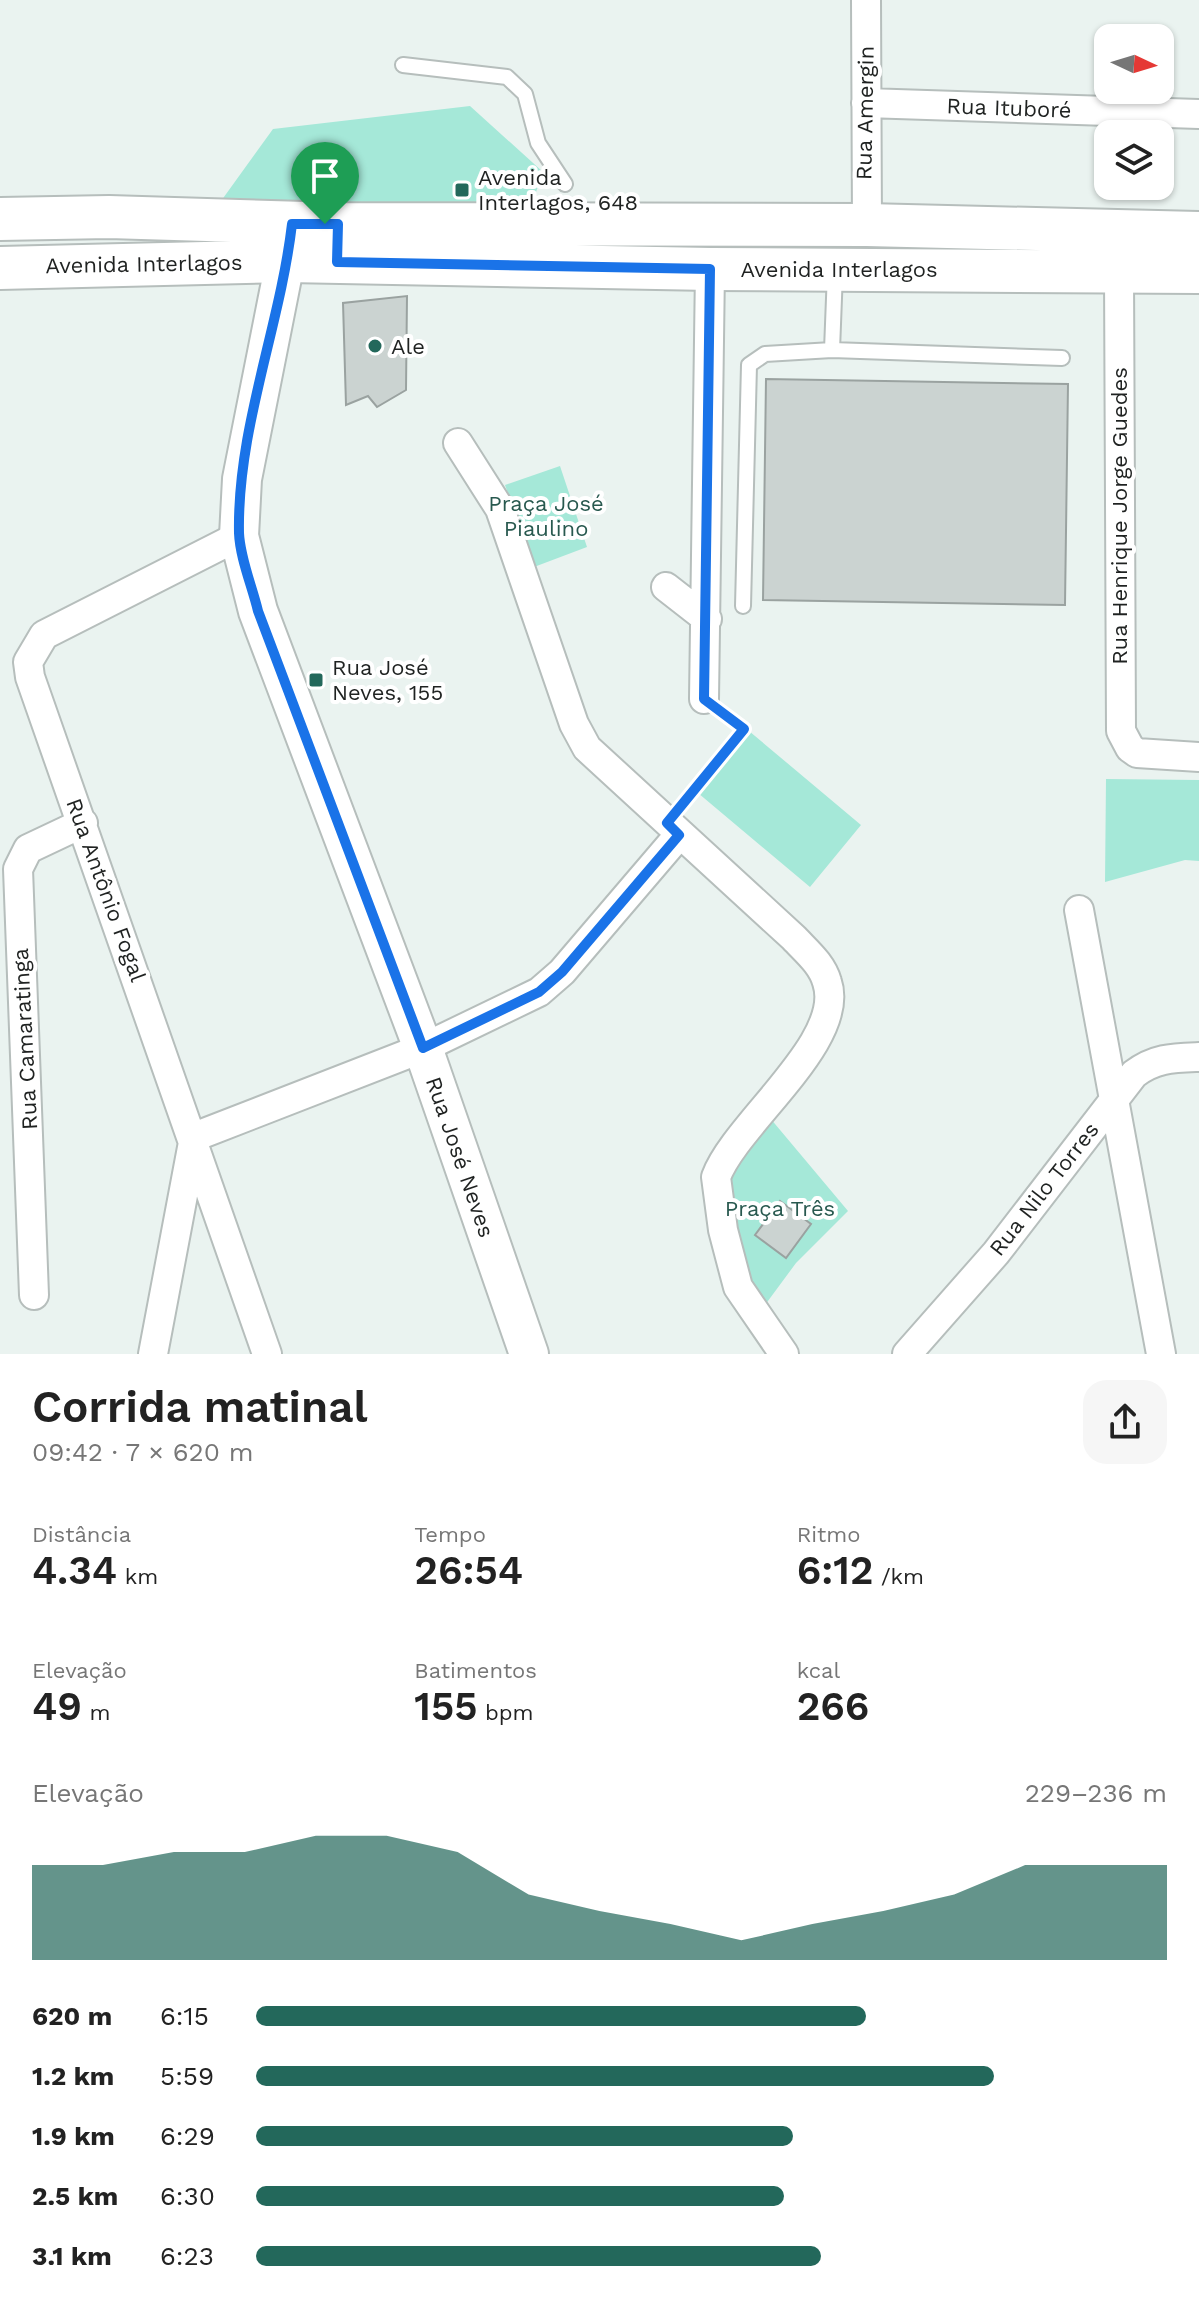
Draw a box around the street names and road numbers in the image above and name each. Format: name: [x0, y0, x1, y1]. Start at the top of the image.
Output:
street label: Rua Amergin: [851, 46, 879, 180]
street label: Rua Ituboré: [946, 93, 1072, 123]
street label: Avenida Interlagos: [45, 250, 243, 278]
street label: Avenida Interlagos: [740, 257, 938, 282]
street label: Rua Henrique Jorge Guedes: [1107, 367, 1132, 665]
street label: Rua Antônio Fogal: [61, 795, 151, 985]
street label: Rua Camaratinga: [8, 948, 42, 1130]
street label: Rua José Neves: [421, 1073, 499, 1241]
street label: Rua Nilo Torres: [984, 1117, 1104, 1261]

